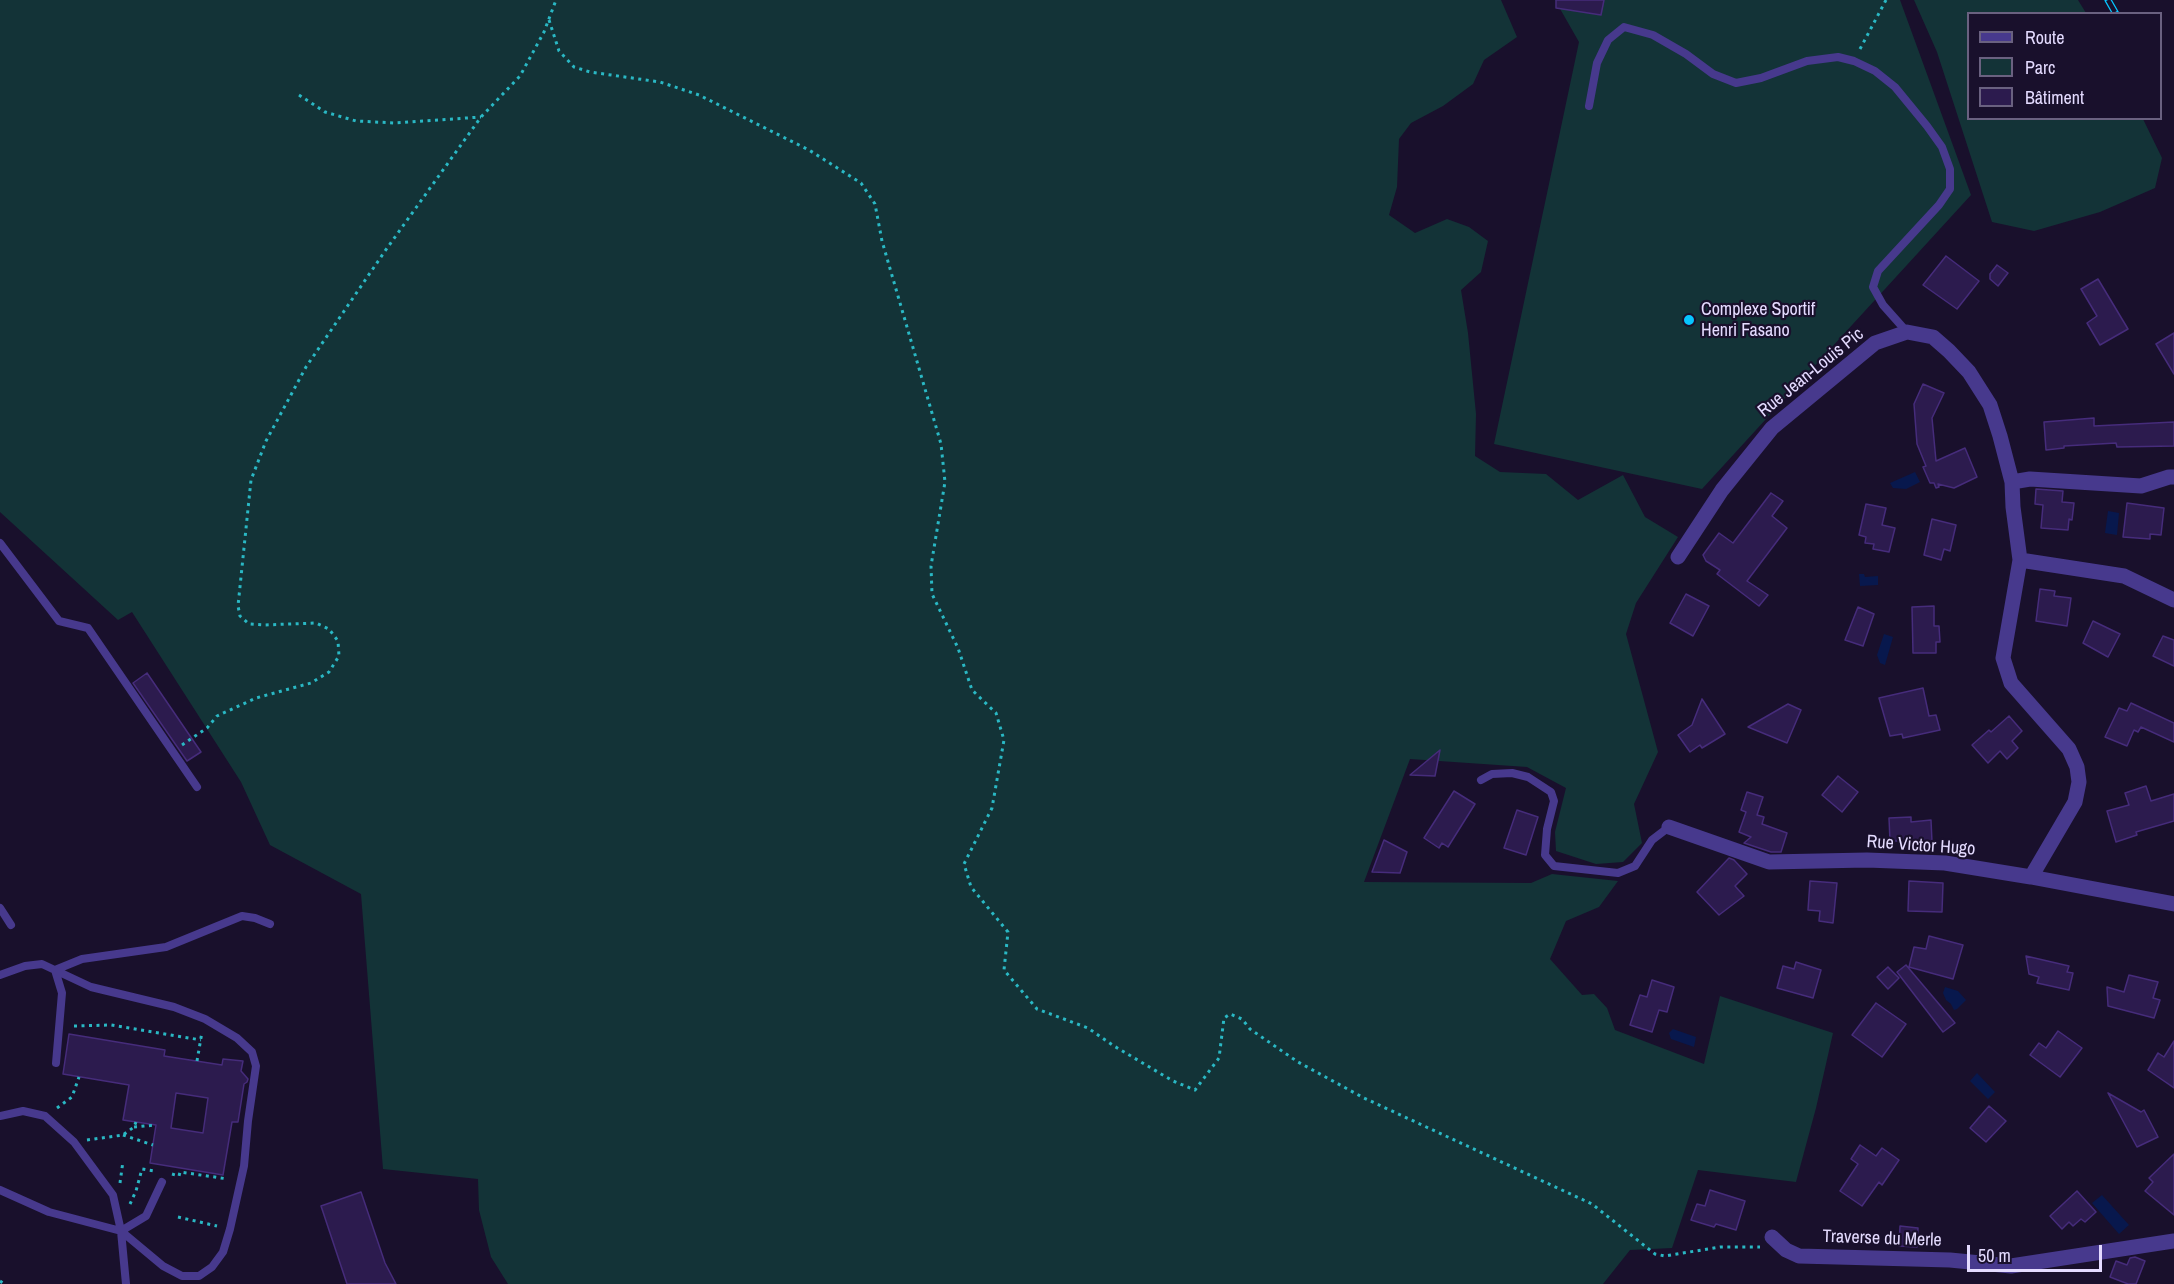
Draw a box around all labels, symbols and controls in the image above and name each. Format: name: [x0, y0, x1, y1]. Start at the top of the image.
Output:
legend: [1967, 12, 2162, 120]
text: Route: [2025, 25, 2064, 50]
text: Parc: [2025, 55, 2055, 80]
text: Bâtiment: [2025, 85, 2084, 110]
place label: Complexe Sportif Henri Fasano: [1701, 299, 1815, 342]
marker: Complexe Sportif Henri Fasano: [1682, 313, 1696, 327]
street label: Rue Jean-Louis Pic: [1754, 324, 1868, 422]
street label: Rue Victor Hugo: [1866, 831, 1976, 861]
street label: Traverse du Merle: [1822, 1226, 1942, 1252]
scale bar: [1970, 1233, 2105, 1271]
text: 50 m: [1978, 1243, 2011, 1268]

